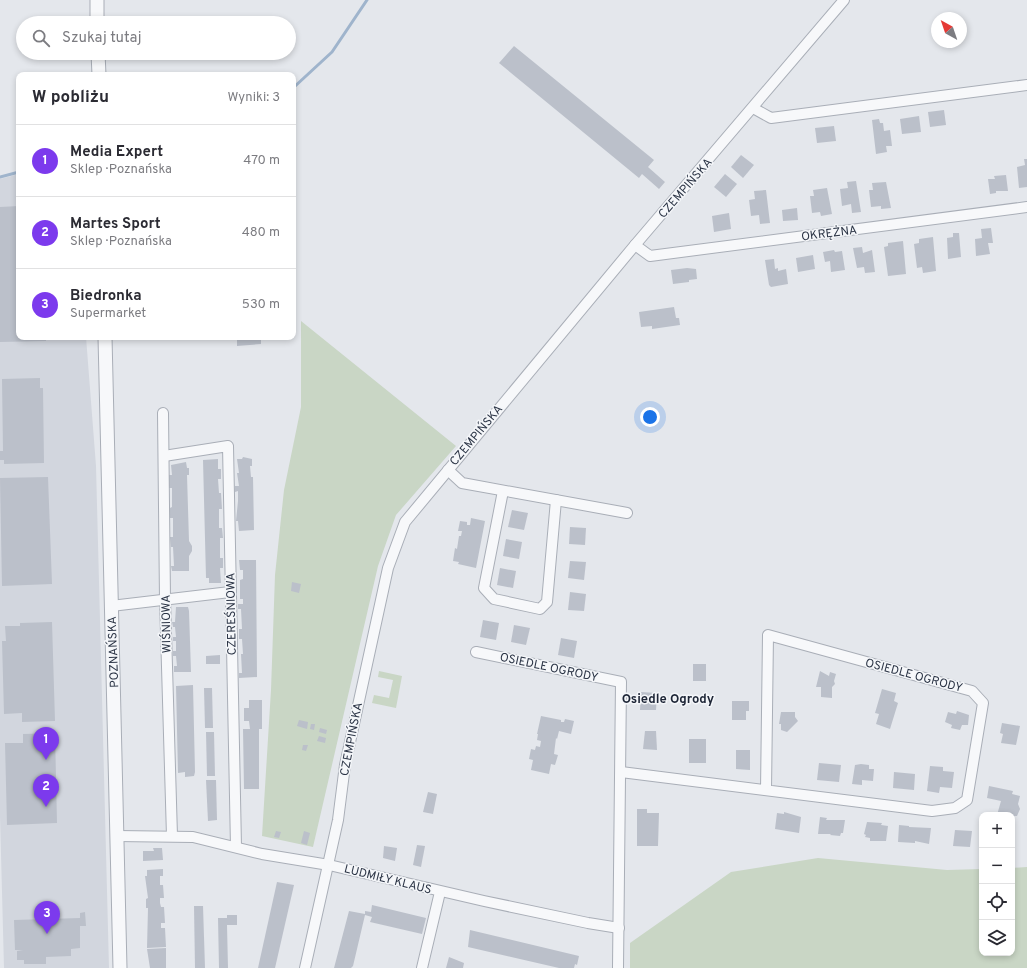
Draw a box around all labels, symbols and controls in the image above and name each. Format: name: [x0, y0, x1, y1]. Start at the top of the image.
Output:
north arrow: [931, 12, 967, 48]
search box: [16, 16, 296, 60]
icon: search: [30, 27, 52, 49]
text: Szukaj tutaj: [62, 29, 142, 48]
text: W pobliżu: [32, 87, 109, 109]
text: Wyniki: 3: [228, 90, 280, 106]
text: Media Expert: [70, 143, 163, 162]
text: 1: [42, 153, 48, 169]
text: 470 m: [243, 153, 280, 169]
street label: CZEMPIŃSKA: [655, 155, 716, 222]
text: Sklep · Poznańska: [70, 162, 172, 178]
text: Martes Sport: [70, 215, 161, 234]
street label: OKRĘŻNA: [800, 223, 858, 245]
text: 2: [41, 225, 49, 241]
text: 480 m: [242, 225, 280, 241]
text: Sklep · Poznańska: [70, 234, 172, 250]
text: Biedronka: [70, 287, 142, 306]
text: 3: [41, 297, 49, 313]
text: 530 m: [242, 297, 280, 313]
text: Supermarket: [70, 306, 146, 322]
street label: CZEMPIŃSKA: [447, 402, 507, 469]
your location: [640, 407, 660, 427]
street label: CZEREŚNIOWA: [223, 573, 241, 655]
street label: WIŚNIOWA: [158, 595, 176, 653]
street label: POZNAŃSKA: [105, 616, 123, 688]
street label: OSIEDLE OGRODY: [498, 650, 600, 686]
street label: OSIEDLE OGRODY: [863, 655, 965, 697]
district label: Osiedle Ogrody: [622, 692, 715, 708]
street label: CZEMPIŃSKA: [337, 701, 367, 777]
pin: 1: [33, 727, 59, 760]
pin: 2: [33, 774, 59, 807]
map controls: [979, 812, 1015, 956]
button: +: [979, 812, 1015, 848]
button: −: [979, 848, 1015, 884]
street label: LUDMIŁY KLAUS: [342, 861, 433, 899]
button: locate: [979, 884, 1015, 920]
pin: 3: [34, 901, 60, 934]
button: layers: [979, 920, 1015, 956]

